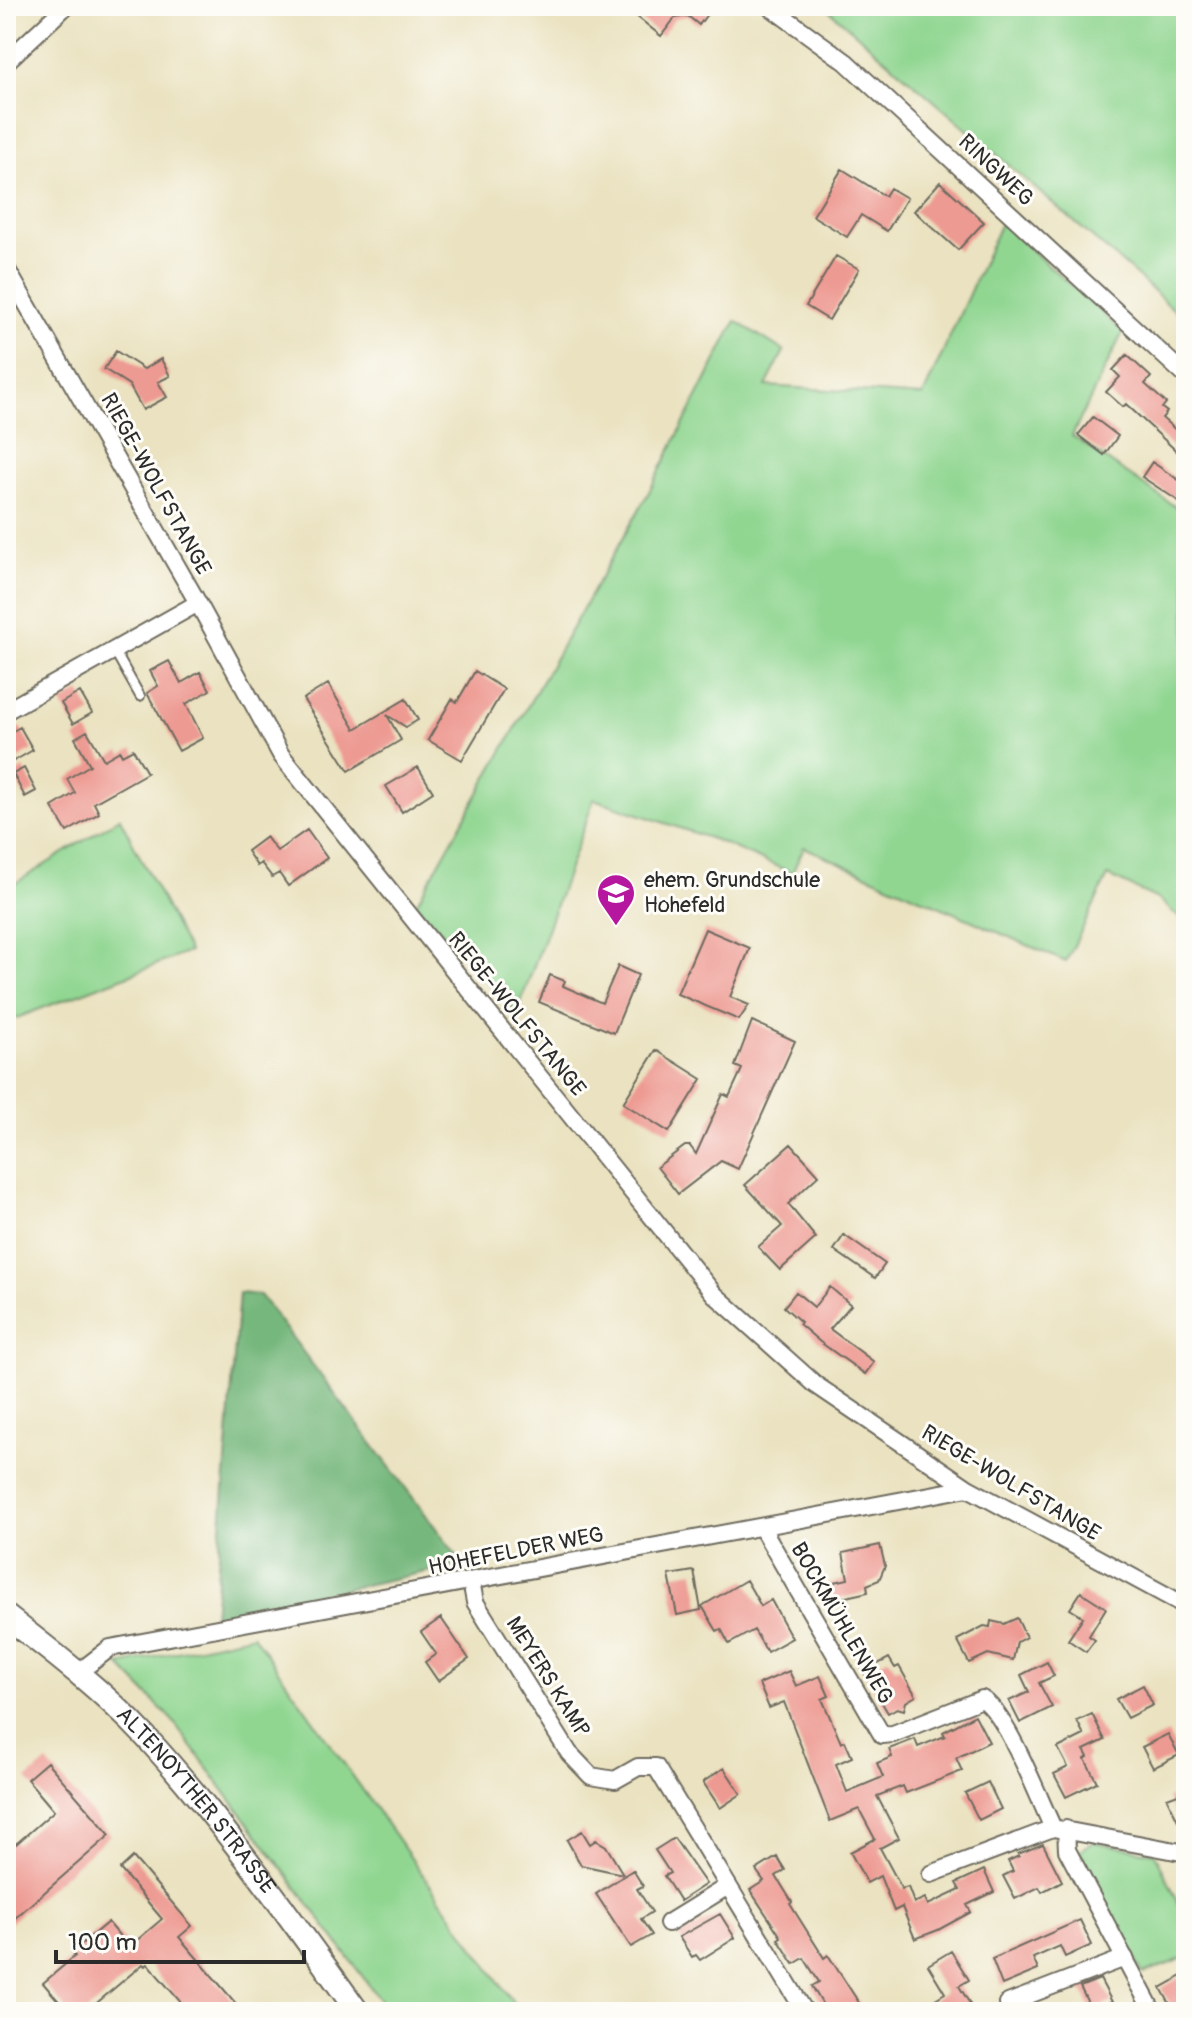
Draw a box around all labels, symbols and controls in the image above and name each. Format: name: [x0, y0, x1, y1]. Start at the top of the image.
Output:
street label: RINGWEG: [952, 128, 1040, 212]
street label: RIEGE-WOLFSTANGE: [94, 388, 218, 580]
place label: ehem. Grundschule Hohefeld: [644, 866, 820, 919]
school or university icon: ehem. Grundschule Hohefeld: [595, 872, 637, 927]
street label: RIEGE-WOLFSTANGE: [442, 926, 592, 1102]
street label: RIEGE-WOLFSTANGE: [916, 1419, 1106, 1547]
street label: HOHEFELDER WEG: [426, 1520, 606, 1582]
street label: BOCKMÜHLENWEG: [784, 1537, 900, 1709]
street label: MEYERS KAMP: [500, 1611, 596, 1743]
street label: ALTENOYTHER STRASSE: [110, 1701, 282, 1900]
scale bar: [56, 1914, 304, 1964]
text: 100 m: [68, 1928, 137, 1957]

